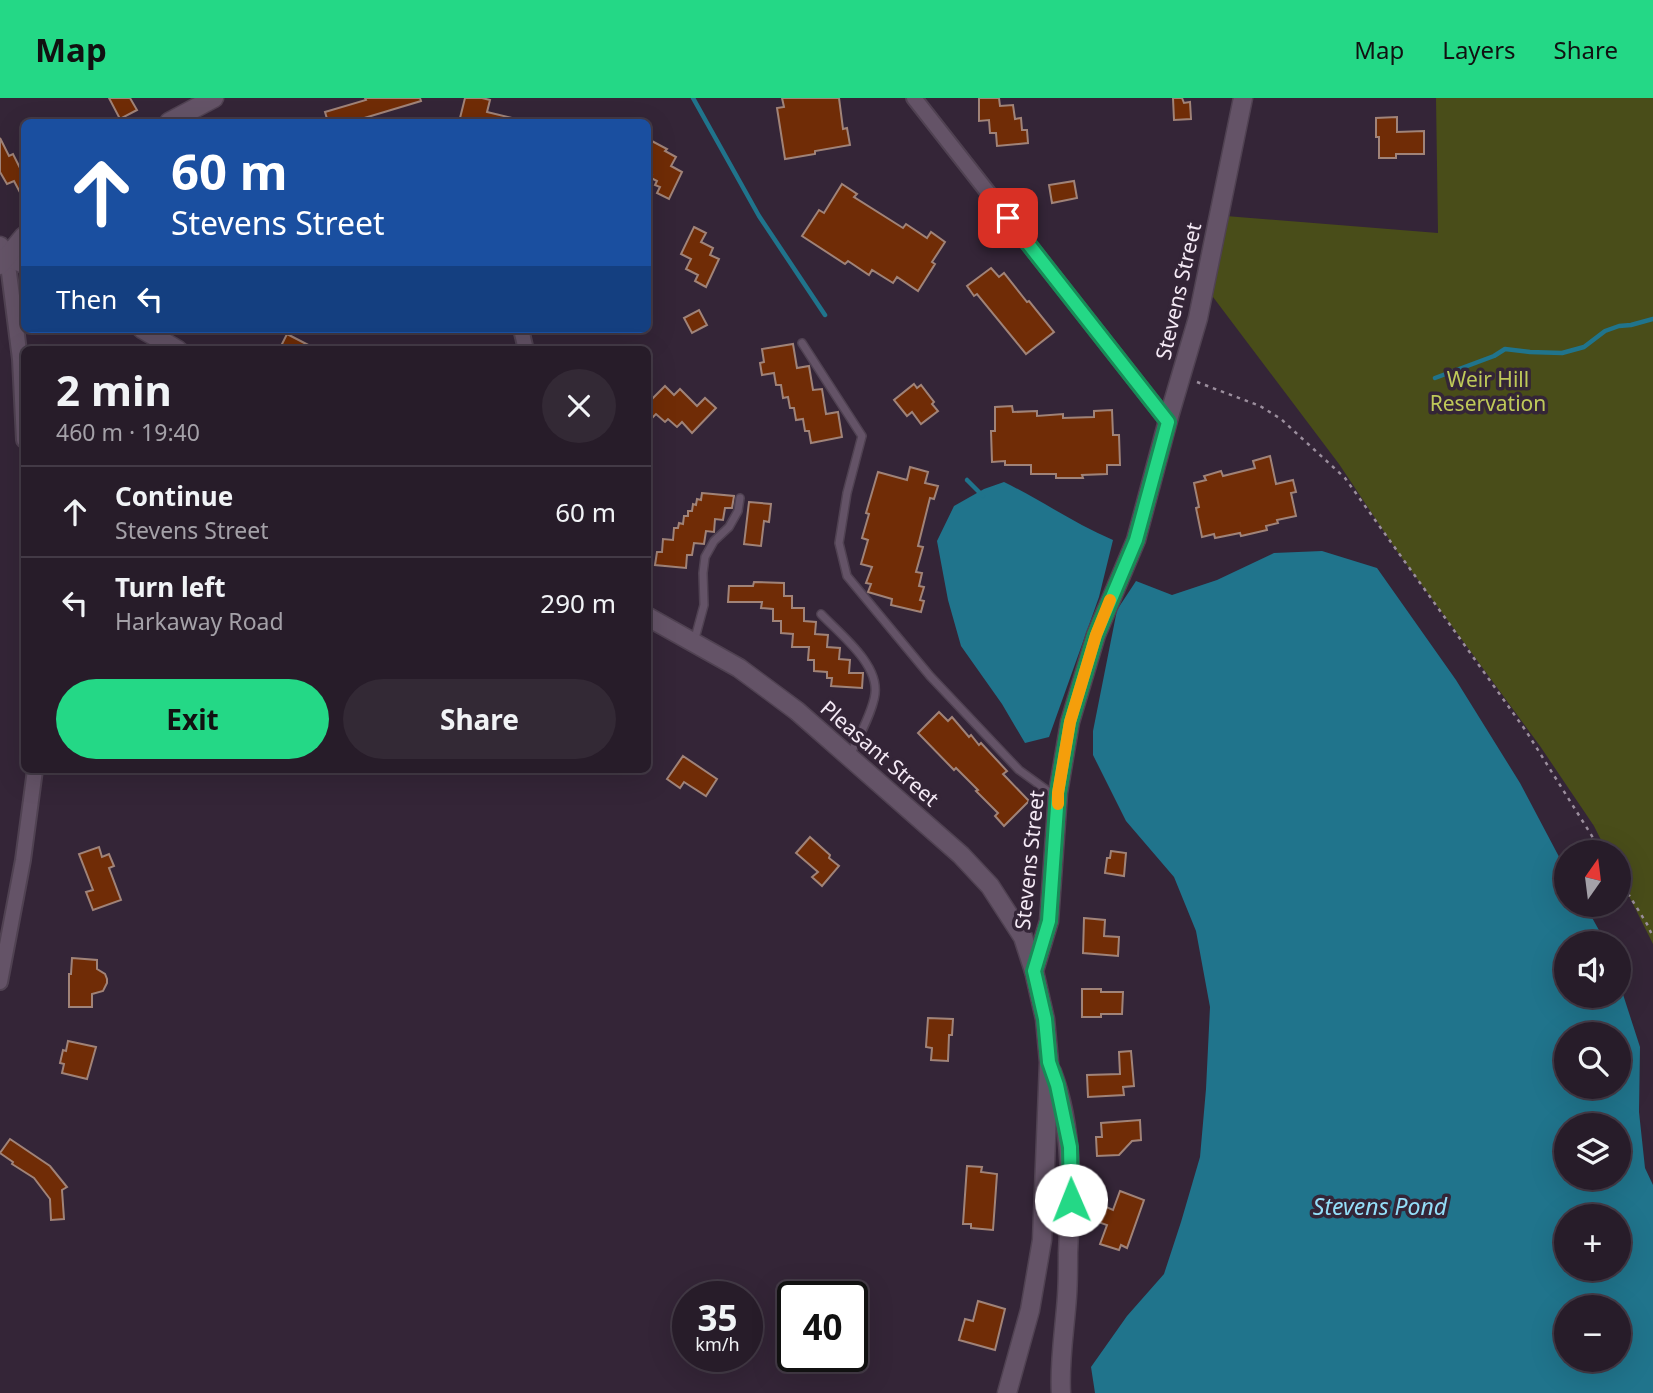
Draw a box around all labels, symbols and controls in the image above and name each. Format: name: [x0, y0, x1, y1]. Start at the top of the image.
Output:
text: Map: [35, 27, 107, 72]
text: Map: [1354, 33, 1404, 66]
text: Layers: [1442, 33, 1516, 66]
text: Share: [1554, 33, 1618, 66]
text: 60 m: [171, 138, 288, 204]
icon: ahead: [56, 147, 147, 238]
pin: [978, 188, 1038, 248]
icon: arrive: [989, 199, 1027, 237]
text: Stevens Street: [171, 201, 385, 244]
street label: Stevens Street: [1149, 219, 1208, 362]
icon: left: [131, 280, 169, 318]
text: Then: [56, 281, 117, 317]
text: 2 min: [56, 361, 172, 418]
park label: Weir Hill Reservation: [1430, 365, 1546, 417]
button: close: [542, 369, 616, 443]
text: 460 m · 19:40: [56, 416, 200, 448]
text: Continue: [115, 478, 233, 514]
icon: ahead: [56, 493, 94, 531]
text: 60 m: [555, 494, 616, 530]
text: Stevens Street: [115, 514, 269, 546]
text: Turn left: [115, 569, 226, 605]
icon: left: [56, 584, 94, 622]
text: 290 m: [540, 585, 616, 621]
text: Harkaway Road: [115, 605, 284, 637]
button: Exit: [56, 679, 329, 759]
button: Share: [343, 679, 616, 759]
street label: Pleasant Street: [815, 694, 945, 812]
street label: Stevens Street: [1008, 788, 1050, 931]
north arrow: [1554, 840, 1631, 917]
map controls: [1554, 840, 1631, 1372]
button: sound: [1554, 931, 1631, 1008]
button: search: [1554, 1022, 1631, 1099]
button: layers: [1554, 1113, 1631, 1190]
position arrow: [1034, 1163, 1108, 1237]
water label: Stevens Pond: [1313, 1190, 1448, 1222]
button: +: [1554, 1204, 1631, 1281]
speed limit sign: 40: [777, 1281, 868, 1372]
text: 35: [697, 1294, 738, 1341]
button: −: [1554, 1295, 1631, 1372]
text: km/h: [695, 1332, 740, 1356]

